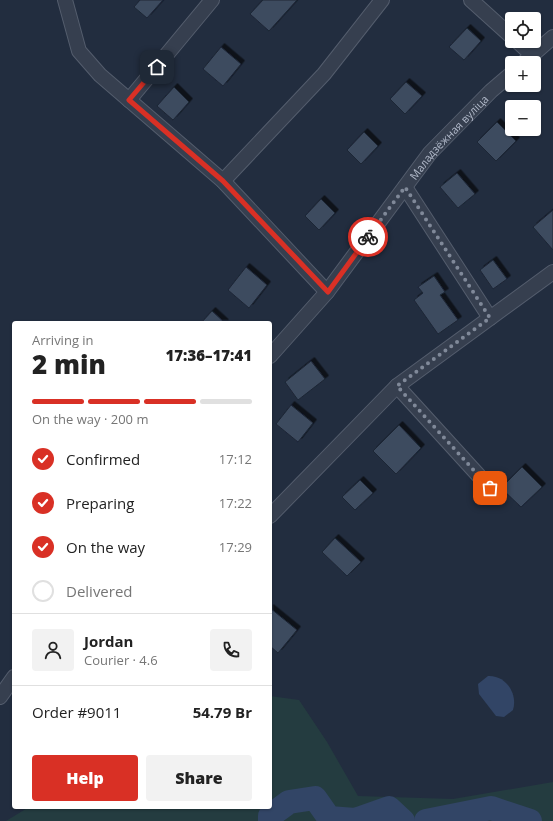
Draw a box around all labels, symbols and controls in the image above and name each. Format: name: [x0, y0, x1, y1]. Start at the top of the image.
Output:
map controls: [505, 12, 541, 136]
button: locate: [505, 12, 541, 48]
pin: [140, 50, 174, 84]
icon: home: [146, 56, 168, 78]
button: +: [505, 56, 541, 92]
street label: Маладзёжная вуліца: [406, 91, 491, 182]
button: −: [505, 100, 541, 136]
courier: [348, 217, 388, 257]
icon: bike: [357, 226, 379, 248]
text: Arriving in: [32, 331, 94, 349]
text: 17:36–17:41: [166, 345, 252, 365]
text: 2 min: [32, 346, 106, 382]
text: On the way · 200 m: [32, 410, 148, 428]
icon: check: [32, 448, 54, 470]
text: Confirmed: [66, 449, 140, 469]
text: 17:12: [219, 450, 252, 468]
pin: [473, 471, 507, 505]
icon: bag: [479, 477, 501, 499]
icon: check: [32, 492, 54, 514]
text: Preparing: [66, 493, 134, 513]
text: 17:22: [219, 494, 252, 512]
icon: check: [32, 536, 54, 558]
text: On the way: [66, 537, 145, 557]
text: 17:29: [219, 538, 252, 556]
text: Delivered: [66, 581, 133, 601]
button: person: [32, 629, 74, 671]
button: phone: [210, 629, 252, 671]
text: Jordan: [84, 631, 133, 651]
text: Courier · 4.6: [84, 651, 158, 669]
text: Order #9011: [32, 702, 121, 722]
text: 54.79 Br: [193, 702, 252, 722]
button: Help: [32, 755, 138, 801]
button: Share: [146, 755, 252, 801]

